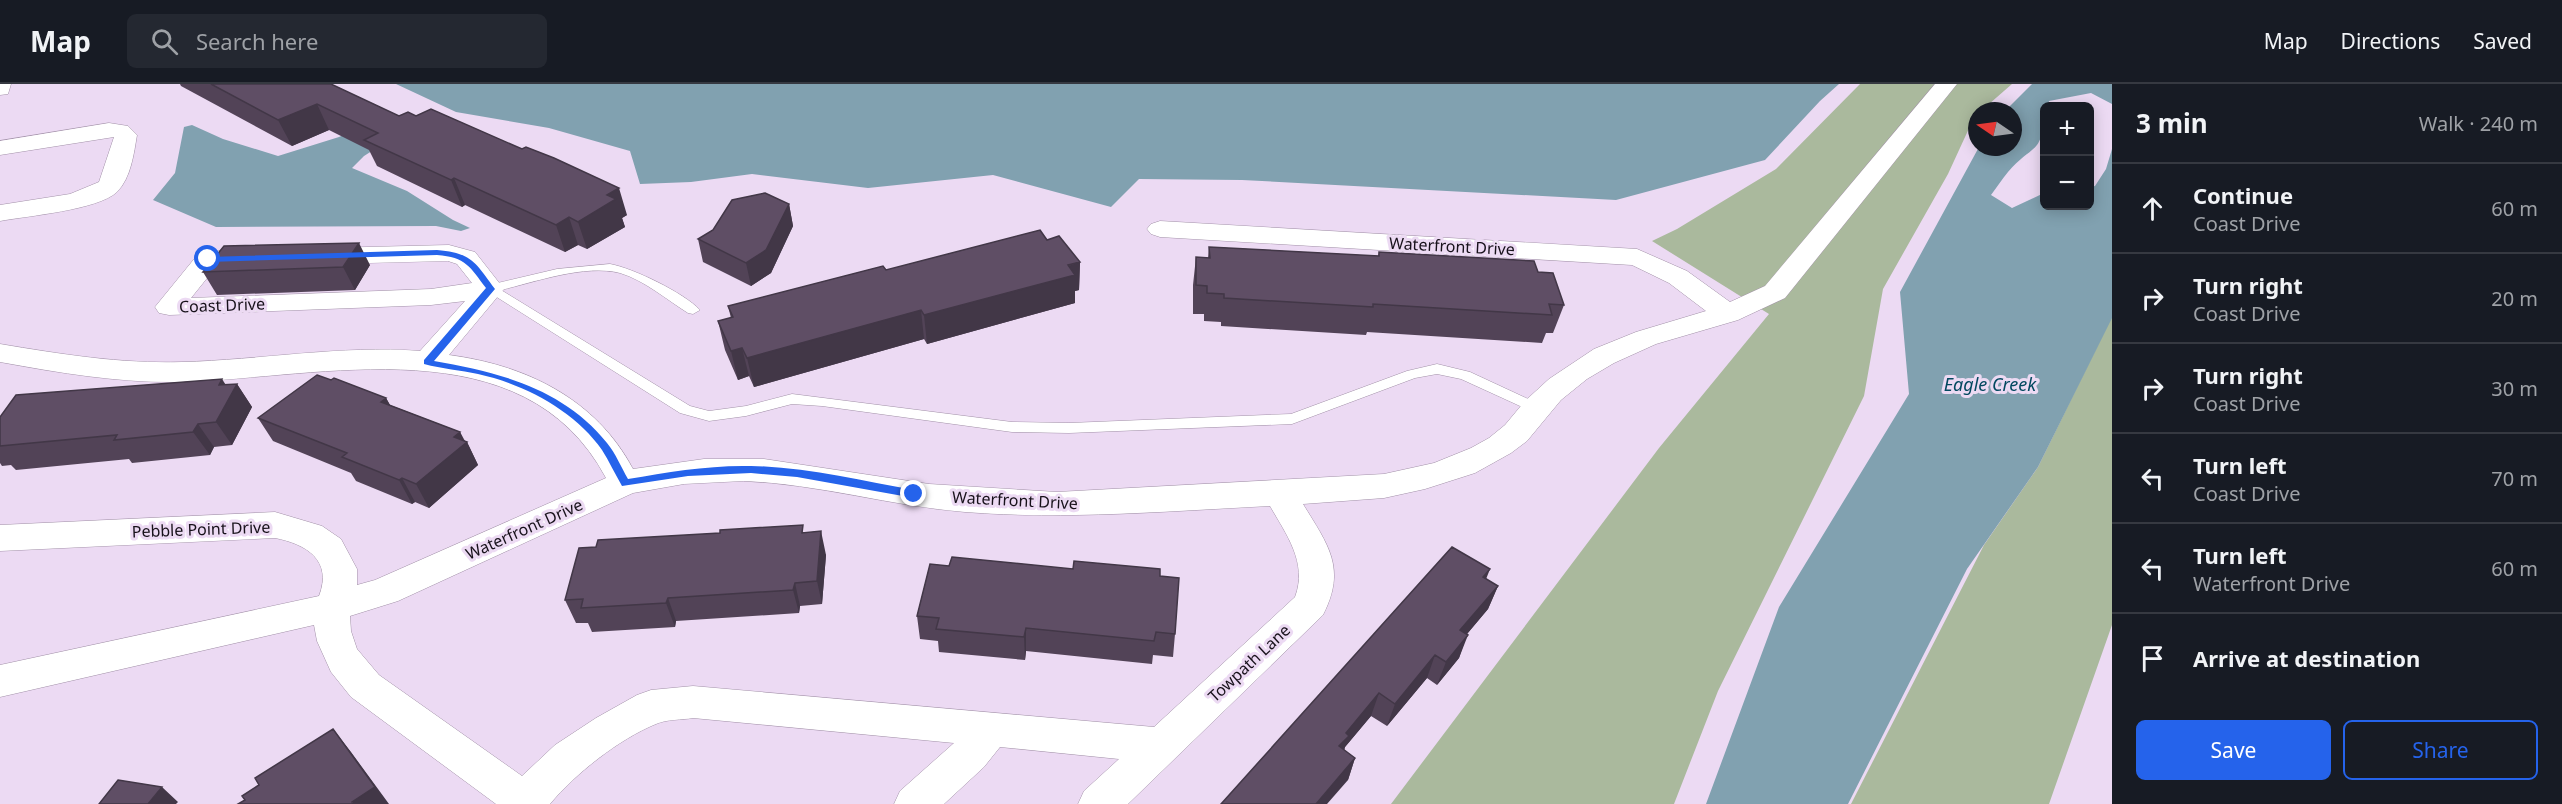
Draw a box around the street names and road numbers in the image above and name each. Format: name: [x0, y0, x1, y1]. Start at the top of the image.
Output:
street label: Waterfront Drive: [1389, 232, 1515, 260]
street label: Coast Drive: [179, 293, 265, 317]
street label: Waterfront Drive: [952, 486, 1078, 514]
street label: Waterfront Drive: [462, 493, 586, 565]
street label: Pebble Point Drive: [131, 516, 271, 542]
street label: Towpath Lane: [1203, 619, 1295, 707]

